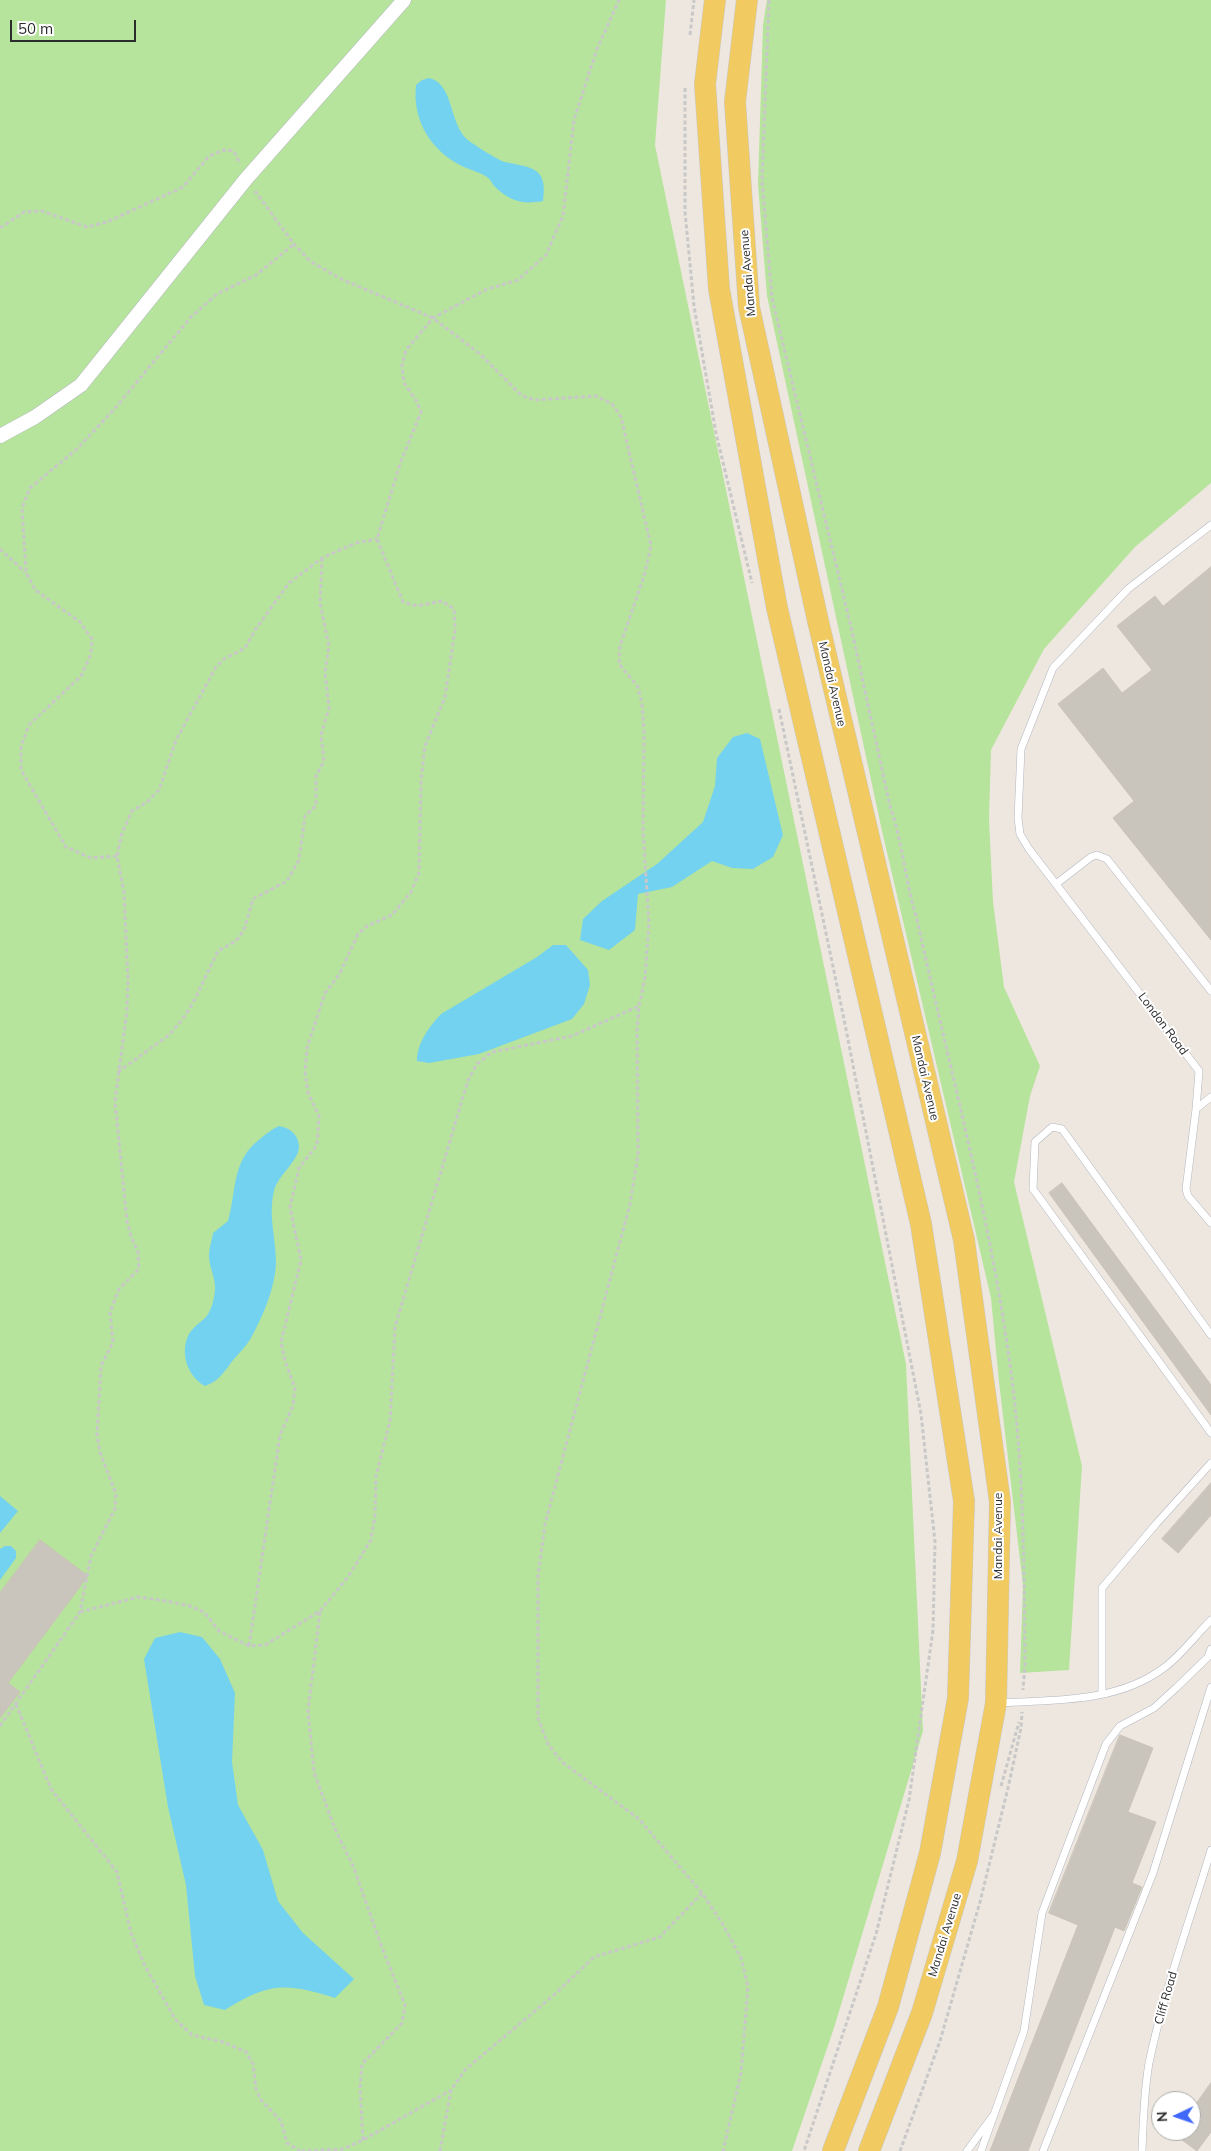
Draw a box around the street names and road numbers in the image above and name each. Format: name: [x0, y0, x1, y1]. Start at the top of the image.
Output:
street label: Mandai Avenue: [737, 229, 759, 317]
street label: Mandai Avenue: [815, 640, 849, 728]
street label: London Road: [1135, 990, 1191, 1058]
street label: Mandai Avenue: [908, 1034, 942, 1122]
street label: Mandai Avenue: [991, 1493, 1005, 1579]
street label: Mandai Avenue: [925, 1891, 965, 1979]
street label: Cliff Road: [1152, 1970, 1180, 2026]

